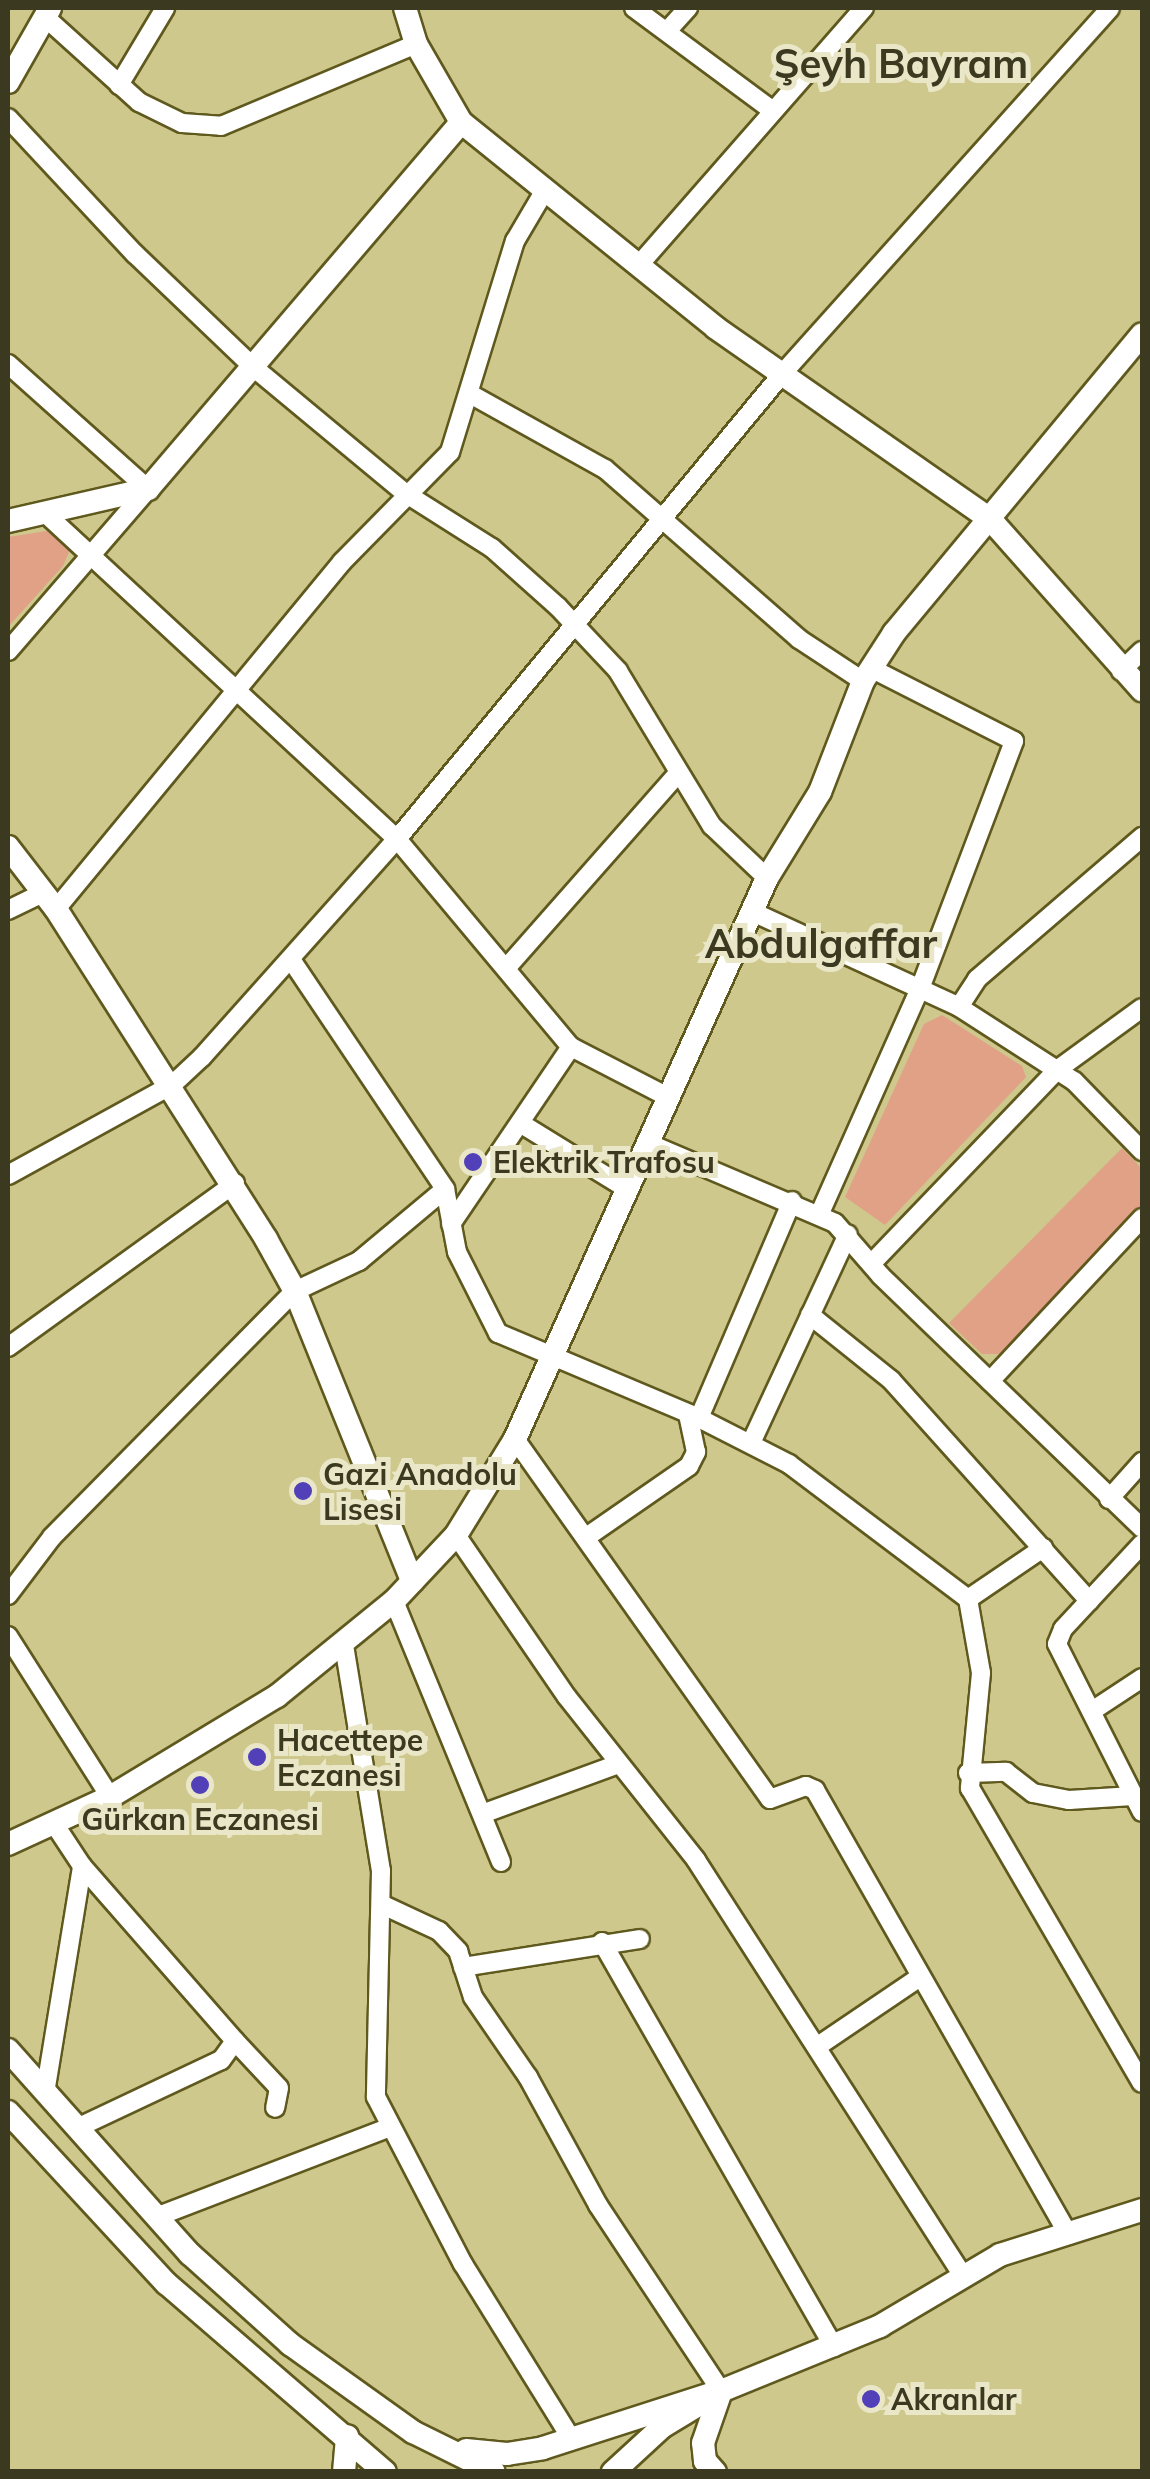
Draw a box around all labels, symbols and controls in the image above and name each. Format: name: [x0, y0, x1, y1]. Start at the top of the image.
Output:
district label: Şeyh Bayram: [774, 39, 1028, 87]
district label: Abdulgaffar: [705, 919, 937, 967]
place label: Elektrik Trafosu: [493, 1144, 715, 1180]
marker: Elektrik Trafosu: [462, 1151, 484, 1173]
place label: Gazi Anadolu Lisesi: [323, 1456, 517, 1526]
marker: Gazi Anadolu Lisesi: [292, 1480, 314, 1502]
place label: Hacettepe Eczanesi: [277, 1722, 423, 1792]
marker: Hacettepe Eczanesi: [246, 1746, 268, 1768]
marker: Gürkan Eczanesi: [189, 1774, 211, 1796]
place label: Gürkan Eczanesi: [81, 1801, 319, 1837]
place label: Akranlar: [891, 2381, 1017, 2417]
marker: Akranlar: [860, 2388, 882, 2410]

